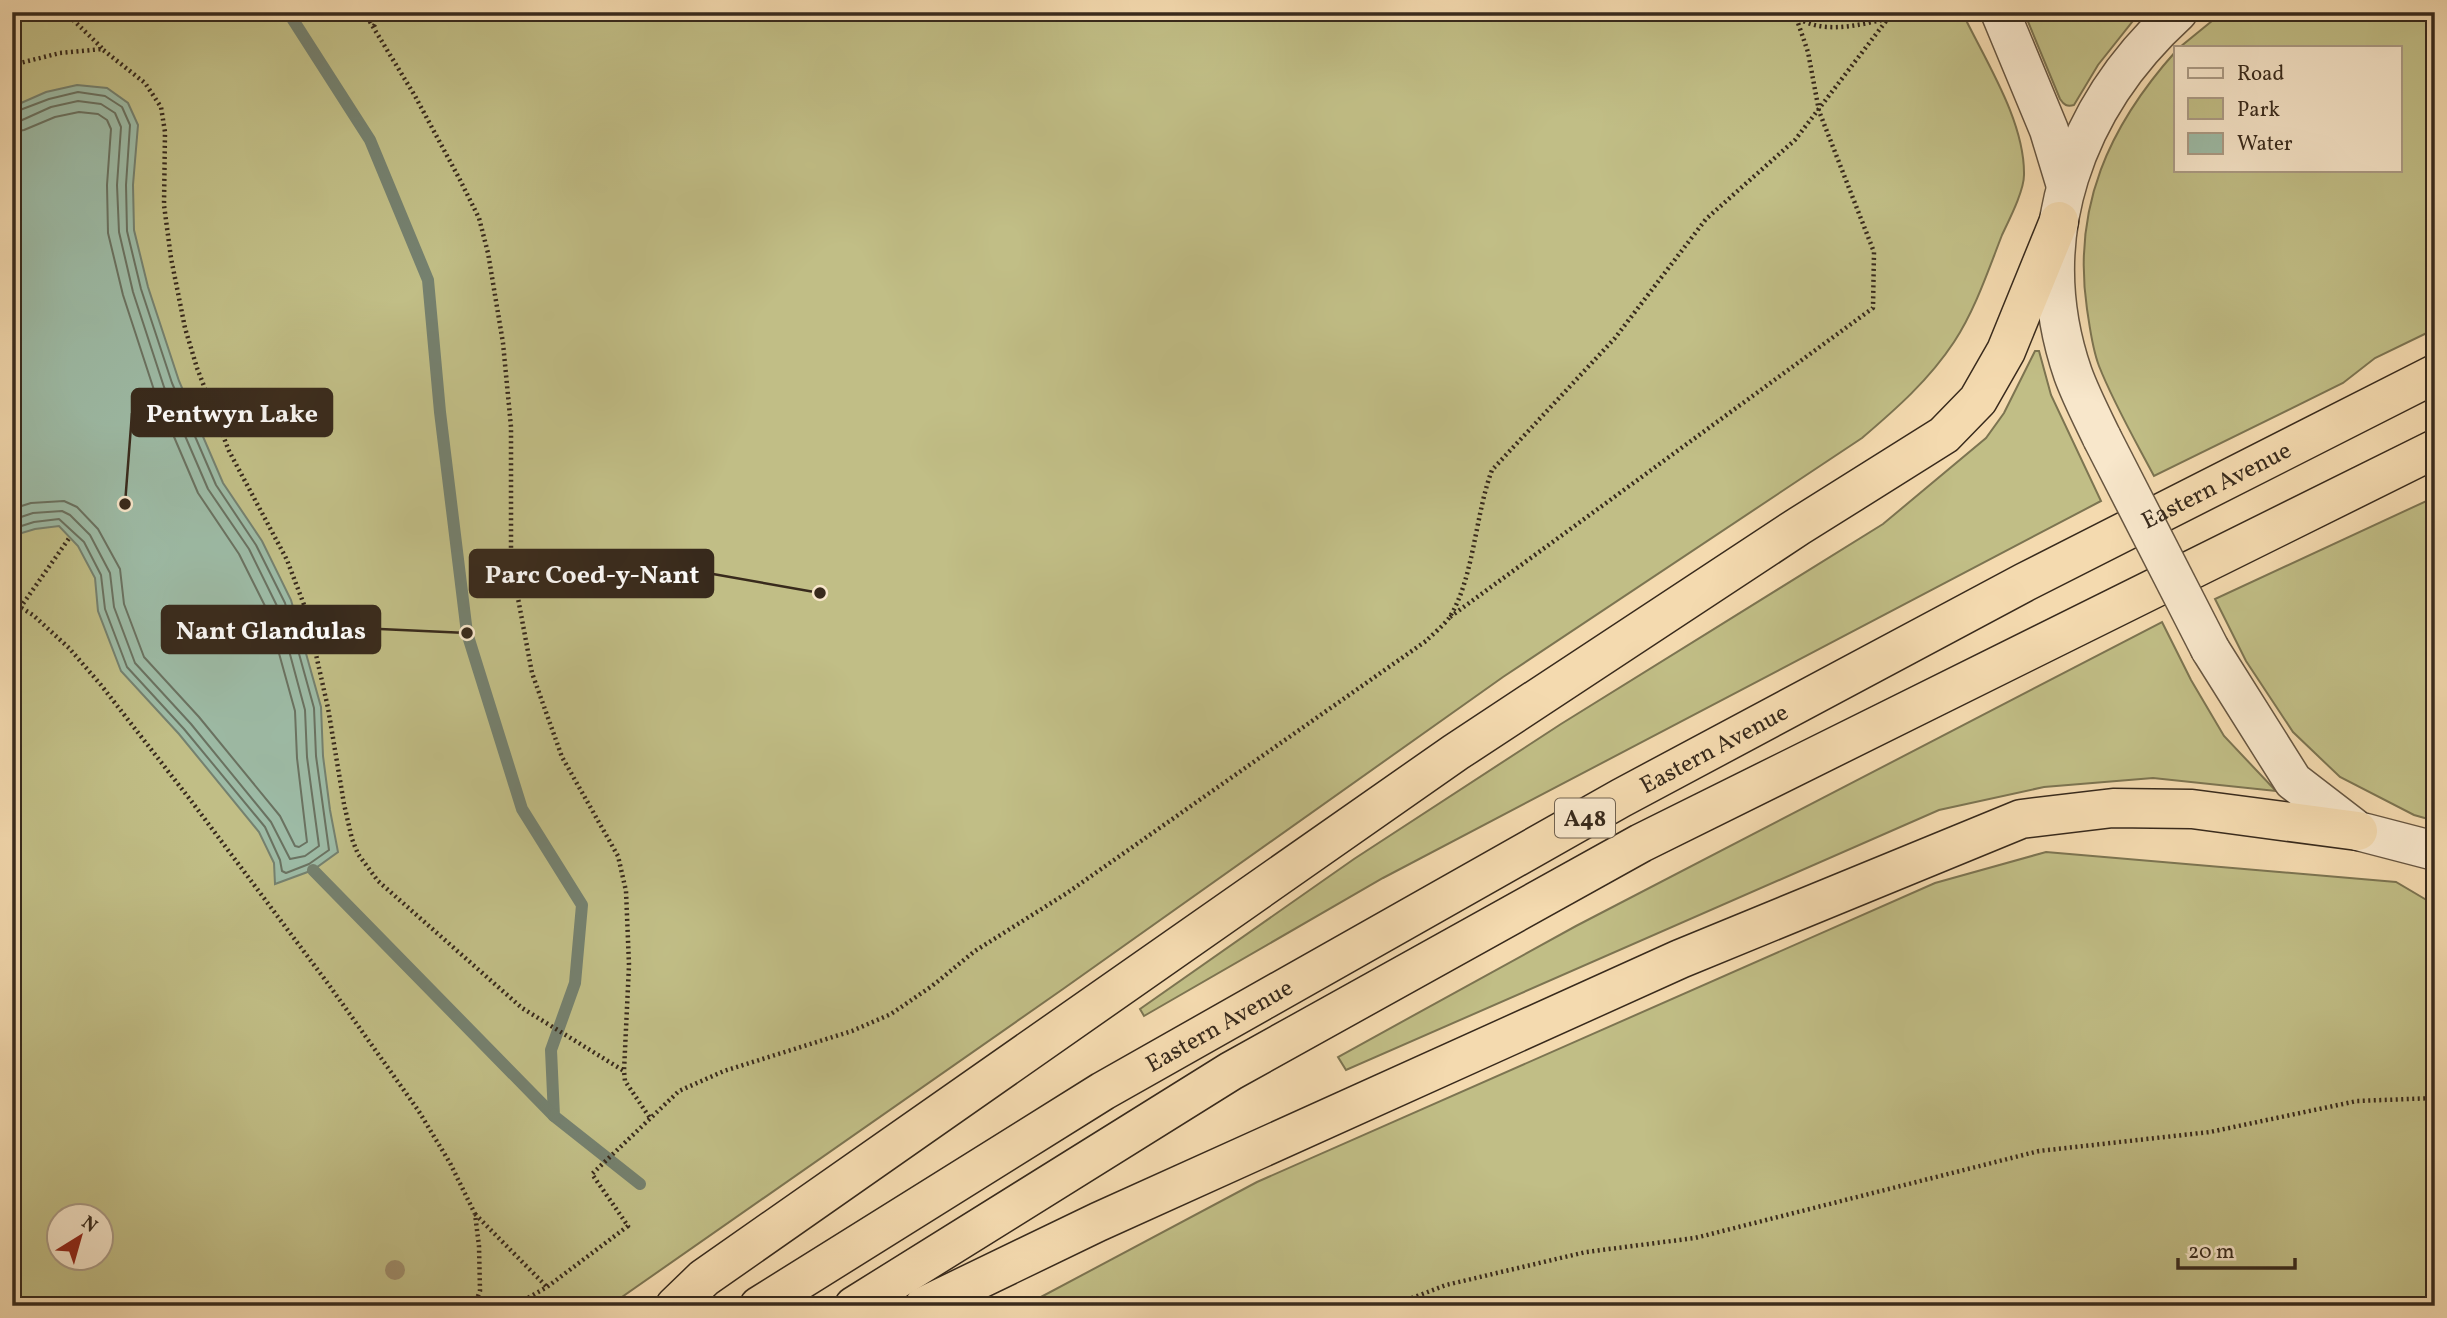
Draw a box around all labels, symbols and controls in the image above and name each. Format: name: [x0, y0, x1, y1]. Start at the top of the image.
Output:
legend: [2174, 46, 2402, 172]
text: Road: [2237, 60, 2284, 89]
text: Park: [2237, 96, 2280, 125]
text: Water: [2237, 130, 2293, 159]
callout: Pentwyn Lake: [132, 389, 332, 436]
text: Pentwyn Lake: [146, 397, 318, 433]
street label: Eastern Avenue: [2136, 435, 2298, 539]
callout: Parc Coed-y-Nant: [470, 550, 713, 597]
text: Parc Coed-y-Nant: [485, 558, 700, 594]
callout: Nant Glandulas: [162, 606, 380, 653]
text: Nant Glandulas: [176, 614, 366, 650]
street label: Eastern Avenue: [1634, 696, 1795, 804]
road number: A48: [1555, 798, 1615, 838]
street label: Eastern Avenue: [1140, 972, 1300, 1082]
north arrow: [46, 1202, 116, 1272]
text: N: [76, 1210, 103, 1240]
scale bar: [2178, 1227, 2295, 1271]
text: 20 m: [2188, 1238, 2234, 1267]

